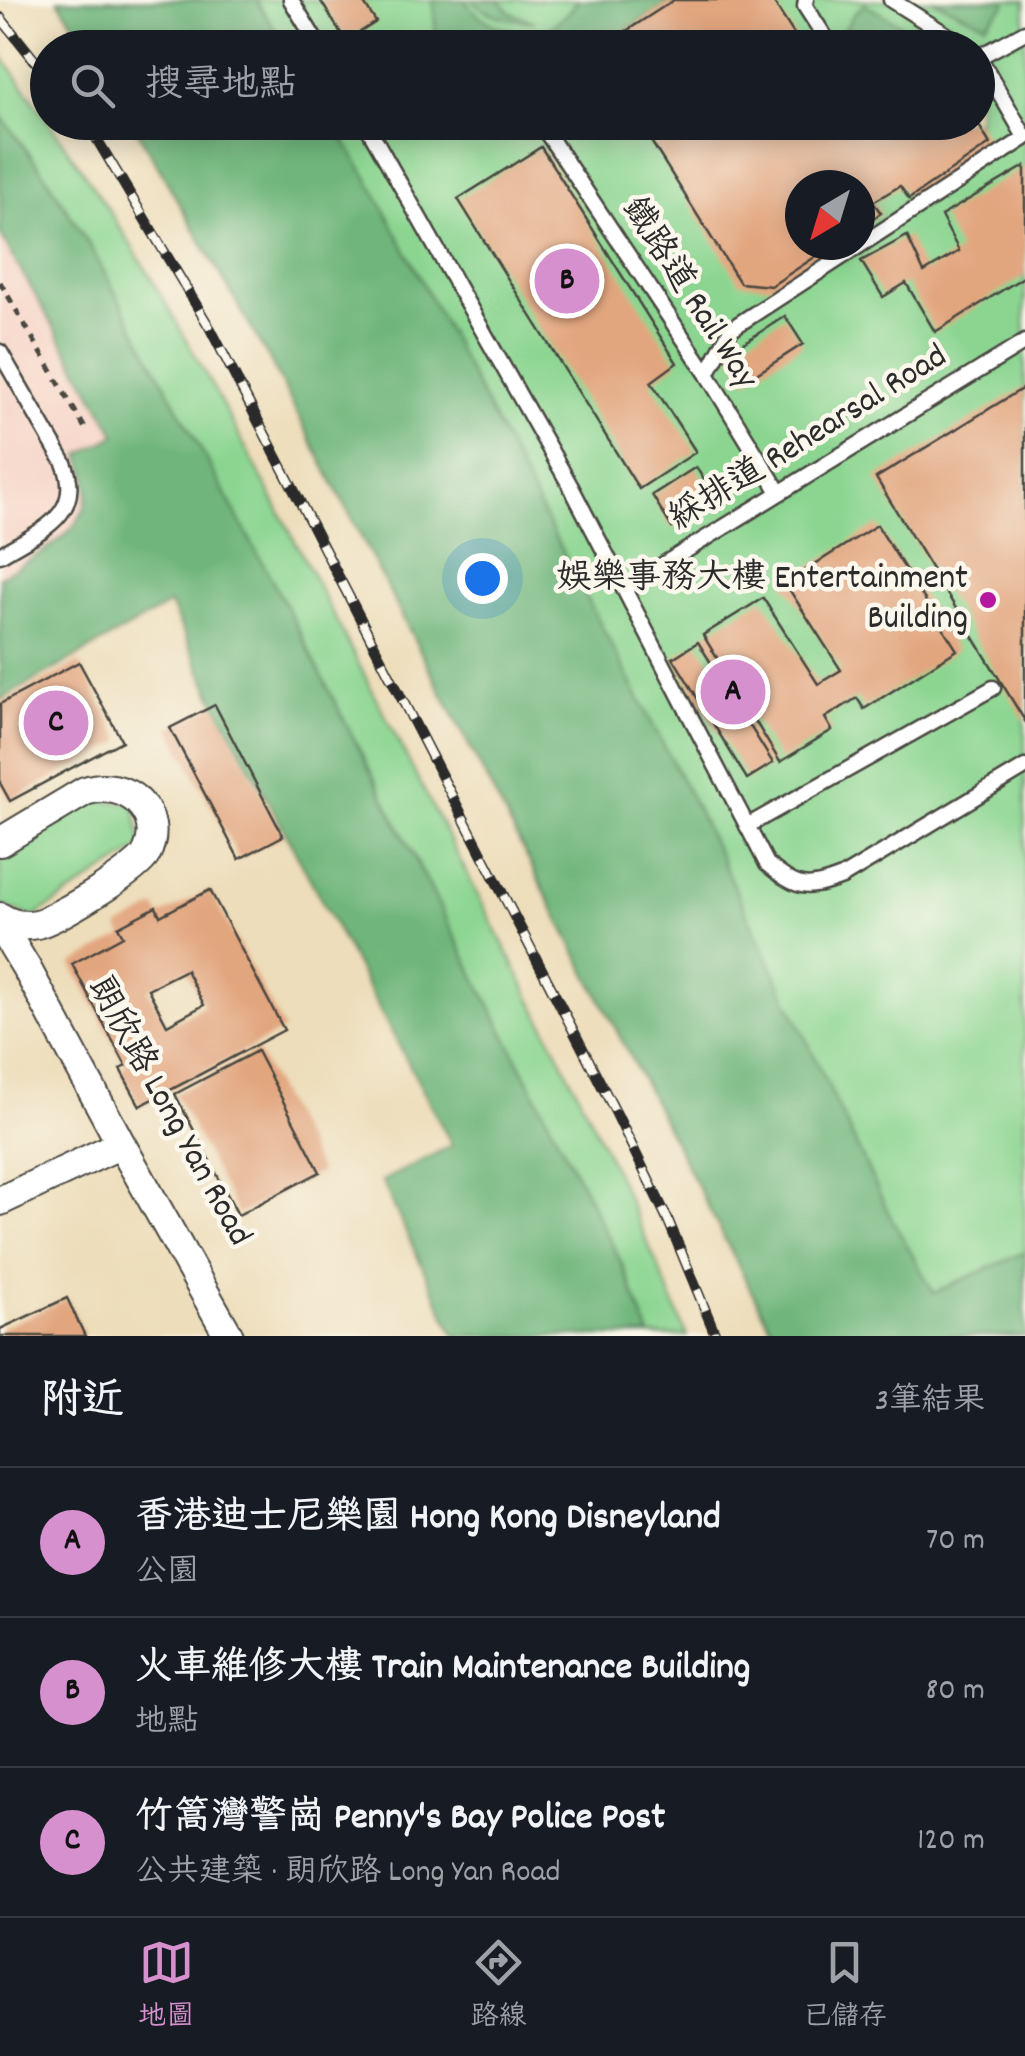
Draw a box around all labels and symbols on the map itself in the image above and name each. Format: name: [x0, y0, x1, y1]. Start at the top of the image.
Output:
north arrow: [785, 170, 875, 260]
street label: 鐵路道 Rail Way: [607, 188, 769, 401]
pin: B: [534, 244, 600, 318]
street label: 綵排道 Rehearsal Road: [660, 333, 958, 545]
your location: [457, 553, 508, 604]
place label: 娛樂事務大樓 Entertainment Building: [556, 555, 968, 645]
marker: 娛樂事務大樓 Entertainment Building: [977, 589, 999, 611]
pin: A: [700, 654, 766, 730]
pin: C: [23, 686, 88, 760]
street label: 朗欣路 Long Yan Road: [73, 968, 263, 1256]

